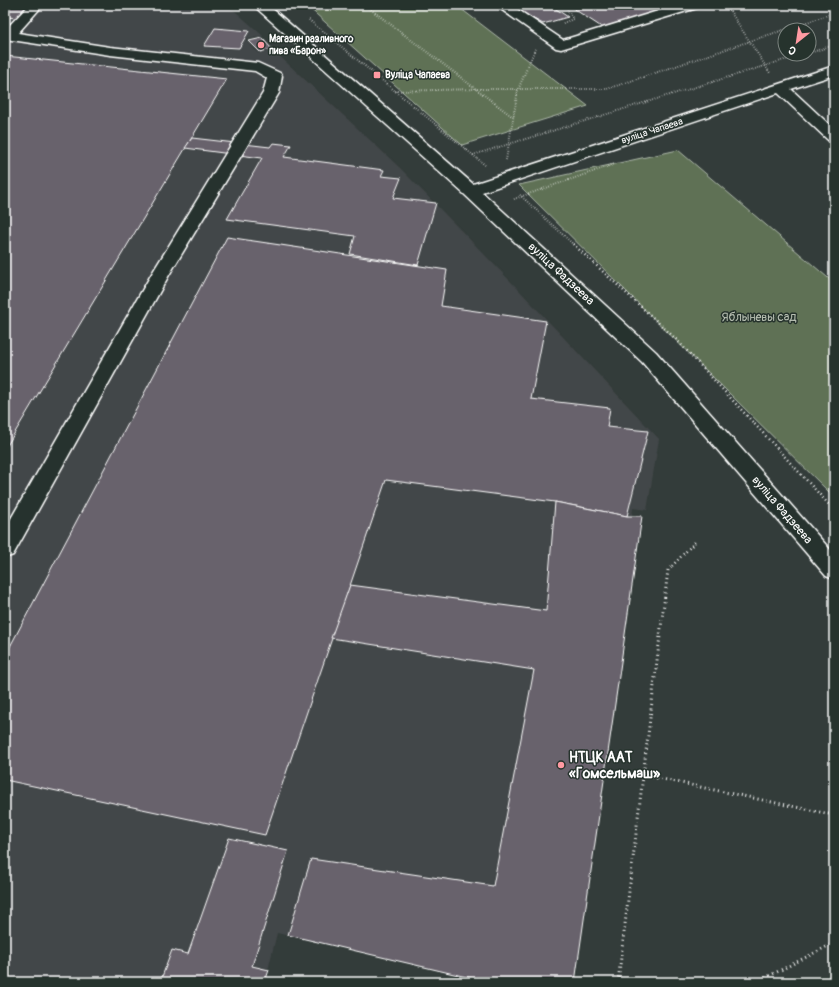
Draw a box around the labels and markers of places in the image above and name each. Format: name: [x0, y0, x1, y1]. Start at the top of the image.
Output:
place label: Магазин разливного пива «Барон»: [269, 33, 354, 57]
marker: Магазин разливного пива «Барон»: [256, 40, 266, 50]
place label: Вуліца Чапаева: [385, 69, 450, 81]
marker: Вуліца Чапаева: [372, 70, 382, 80]
place label: НТЦК ААТ «Гомсельмаш»: [569, 749, 661, 782]
marker: НТЦК ААТ «Гомсельмаш»: [556, 760, 566, 770]

